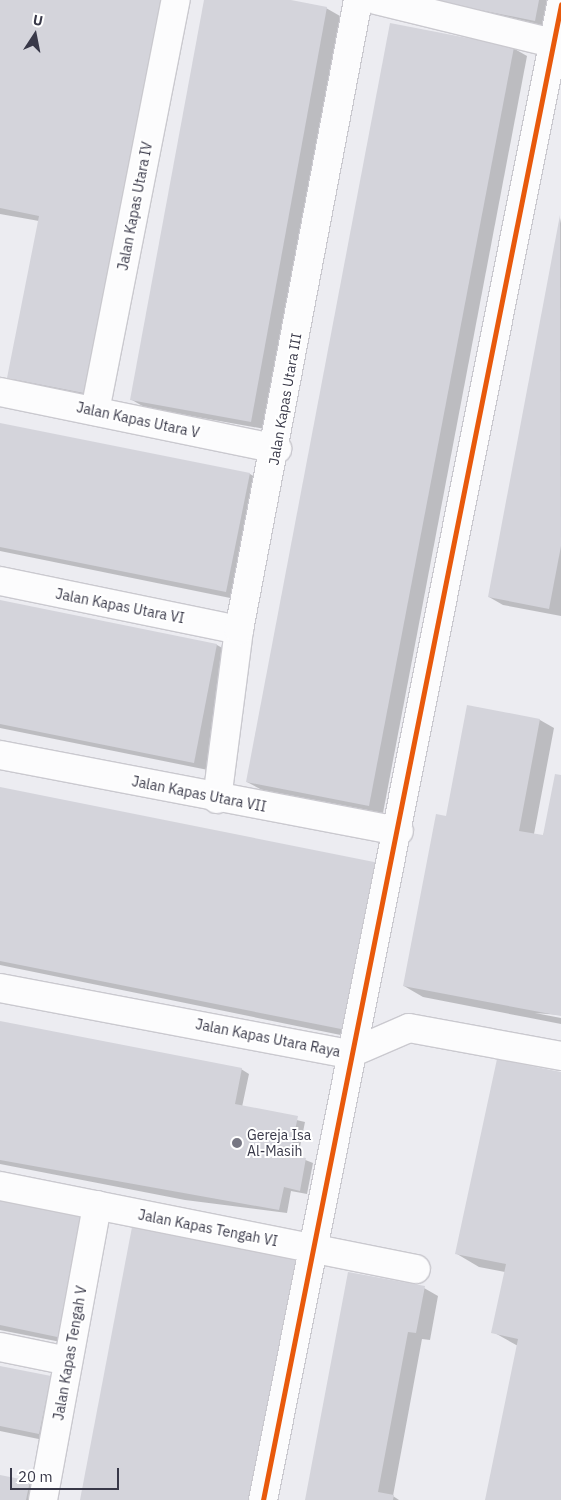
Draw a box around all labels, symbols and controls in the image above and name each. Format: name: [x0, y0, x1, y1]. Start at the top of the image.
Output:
north arrow: [10, 10, 60, 60]
text: U: [31, 11, 44, 30]
street label: Jalan Kapas Utara IV: [114, 140, 156, 272]
street label: Jalan Kapas Utara III: [265, 332, 305, 466]
street label: Jalan Kapas Utara V: [75, 399, 201, 441]
street label: Jalan Kapas Utara VI: [54, 585, 186, 627]
street label: Jalan Kapas Utara VII: [130, 773, 268, 815]
street label: Jalan Kapas Utara Raya: [194, 1016, 342, 1060]
place label: Gereja Isa Al-Masih: [247, 1127, 311, 1160]
marker: Gereja Isa Al-Masih: [231, 1137, 243, 1149]
street label: Jalan Kapas Tengah VI: [137, 1206, 279, 1250]
street label: Jalan Kapas Tengah V: [50, 1284, 90, 1422]
scale bar: [12, 1458, 121, 1490]
text: 20 m: [18, 1467, 53, 1486]

